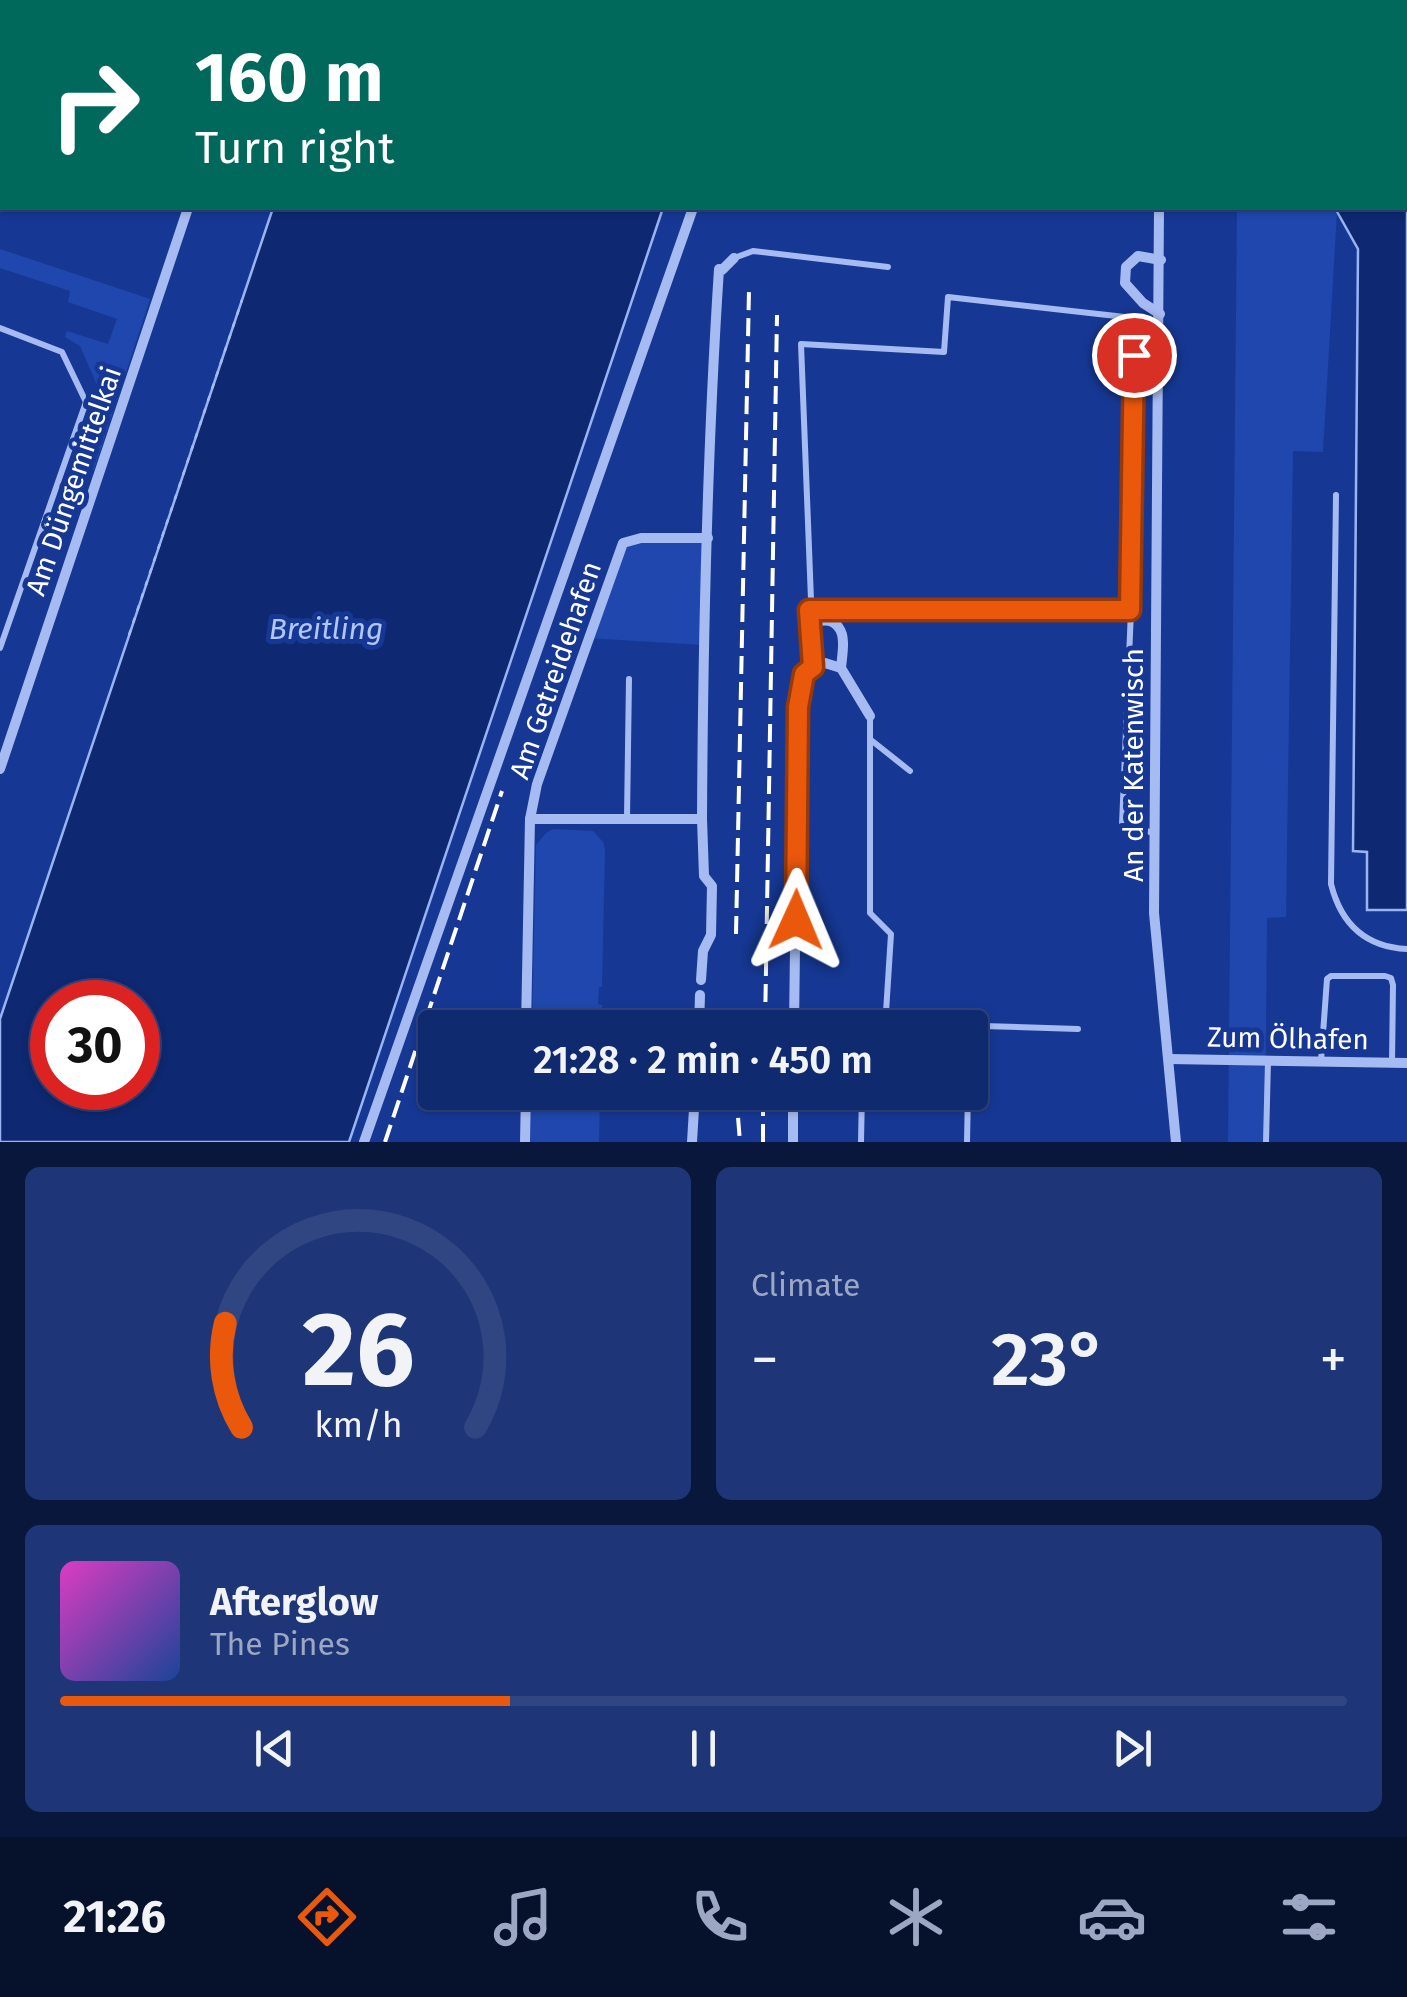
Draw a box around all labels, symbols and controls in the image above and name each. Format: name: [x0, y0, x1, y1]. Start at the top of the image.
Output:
text: 160 m: [195, 36, 384, 120]
icon: right: [30, 40, 160, 170]
text: Turn right: [195, 121, 394, 175]
pin: [1092, 313, 1177, 398]
icon: arrive: [1107, 328, 1162, 383]
street label: Am Düngemittelkai: [19, 362, 128, 600]
street label: Am Getreidehafen: [503, 557, 608, 783]
water label: Breitling: [269, 611, 383, 647]
street label: An der Katenwisch: [1117, 648, 1150, 882]
position arrow: [744, 868, 848, 972]
speed limit sign: 30: [30, 980, 160, 1110]
street label: Zum Ölhafen: [1207, 1021, 1369, 1056]
text: 21:28 · 2 min · 450 m: [533, 1037, 873, 1083]
text: Climate: [751, 1266, 860, 1304]
text: 26: [302, 1288, 414, 1413]
text: 23°: [991, 1315, 1107, 1405]
text: −: [751, 1327, 779, 1393]
text: +: [1320, 1327, 1347, 1393]
text: km/h: [314, 1404, 402, 1446]
text: Afterglow: [210, 1579, 378, 1625]
text: The Pines: [210, 1625, 350, 1663]
icon: previous: [247, 1721, 302, 1776]
icon: pause: [676, 1721, 731, 1776]
icon: next: [1105, 1721, 1160, 1776]
icon: directions: [292, 1882, 362, 1952]
icon: music: [488, 1882, 558, 1952]
icon: phone: [685, 1882, 755, 1952]
icon: climate: [881, 1882, 951, 1952]
icon: car: [1077, 1882, 1147, 1952]
icon: filters: [1274, 1882, 1344, 1952]
text: 21:26: [63, 1890, 166, 1944]

